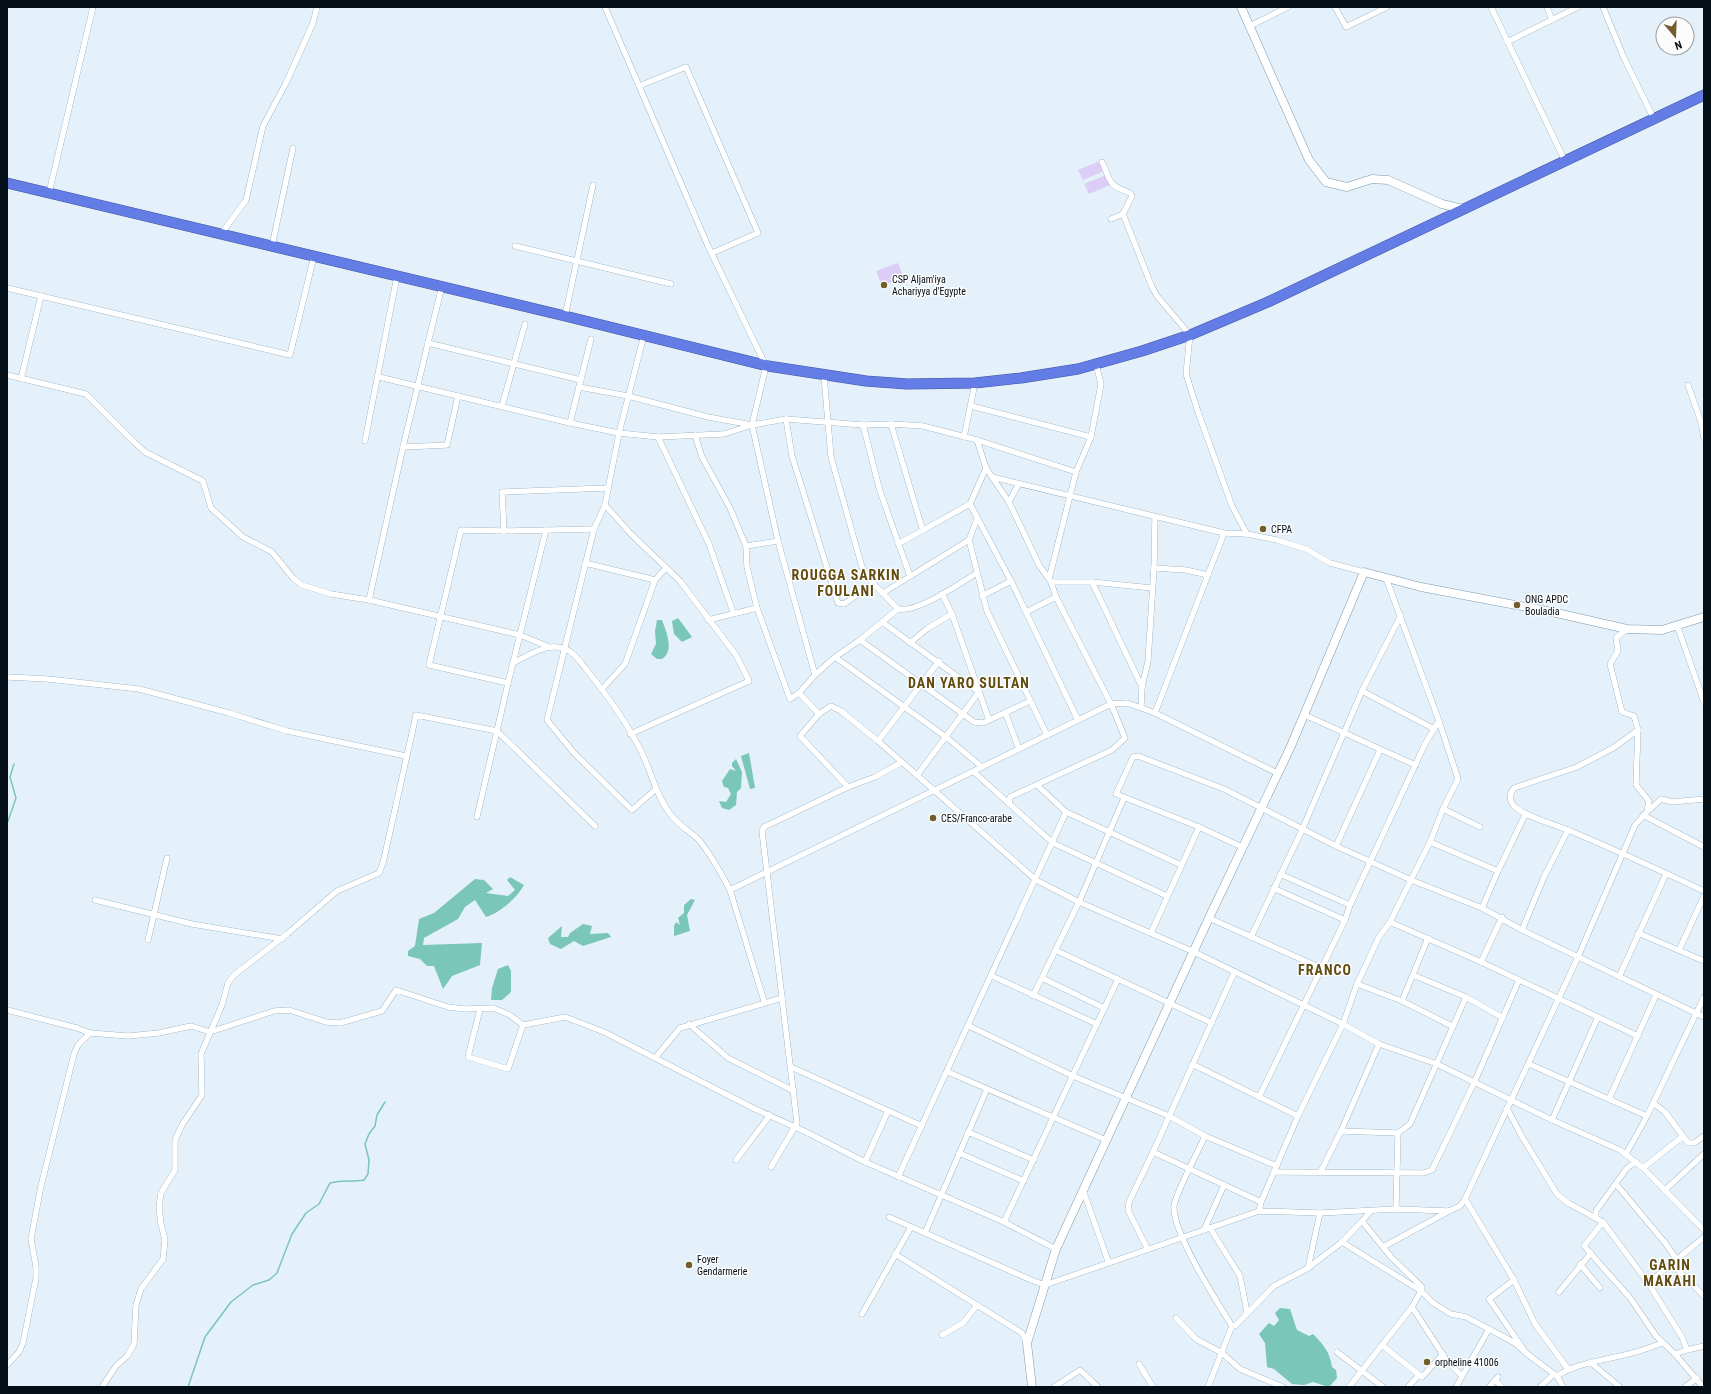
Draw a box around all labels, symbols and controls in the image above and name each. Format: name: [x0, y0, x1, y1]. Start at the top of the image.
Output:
north arrow: [1655, 16, 1695, 56]
text: N: [1673, 38, 1683, 52]
place label: CSP Aljam'iya Achariyya d'Egypte: [892, 274, 966, 297]
marker: CSP Aljam'iya Achariyya d'Egypte: [879, 280, 889, 290]
marker: CFPA: [1258, 524, 1268, 534]
place label: CFPA: [1271, 524, 1292, 535]
district label: ROUGGA SARKIN FOULANI: [792, 567, 900, 599]
place label: ONG APDC Bouladia: [1525, 594, 1568, 617]
marker: ONG APDC Bouladia: [1512, 600, 1522, 610]
district label: DAN YARO SULTAN: [908, 675, 1030, 691]
marker: CES/Franco-arabe: [928, 813, 938, 823]
place label: CES/Franco-arabe: [941, 813, 1012, 824]
district label: FRANCO: [1298, 962, 1352, 978]
place label: Foyer Gendarmerie: [697, 1254, 748, 1277]
district label: GARIN MAKAHI: [1643, 1257, 1697, 1289]
marker: Foyer Gendarmerie: [684, 1260, 694, 1270]
marker: orpheline 41006: [1422, 1357, 1432, 1367]
place label: orpheline 41006: [1435, 1357, 1499, 1368]

